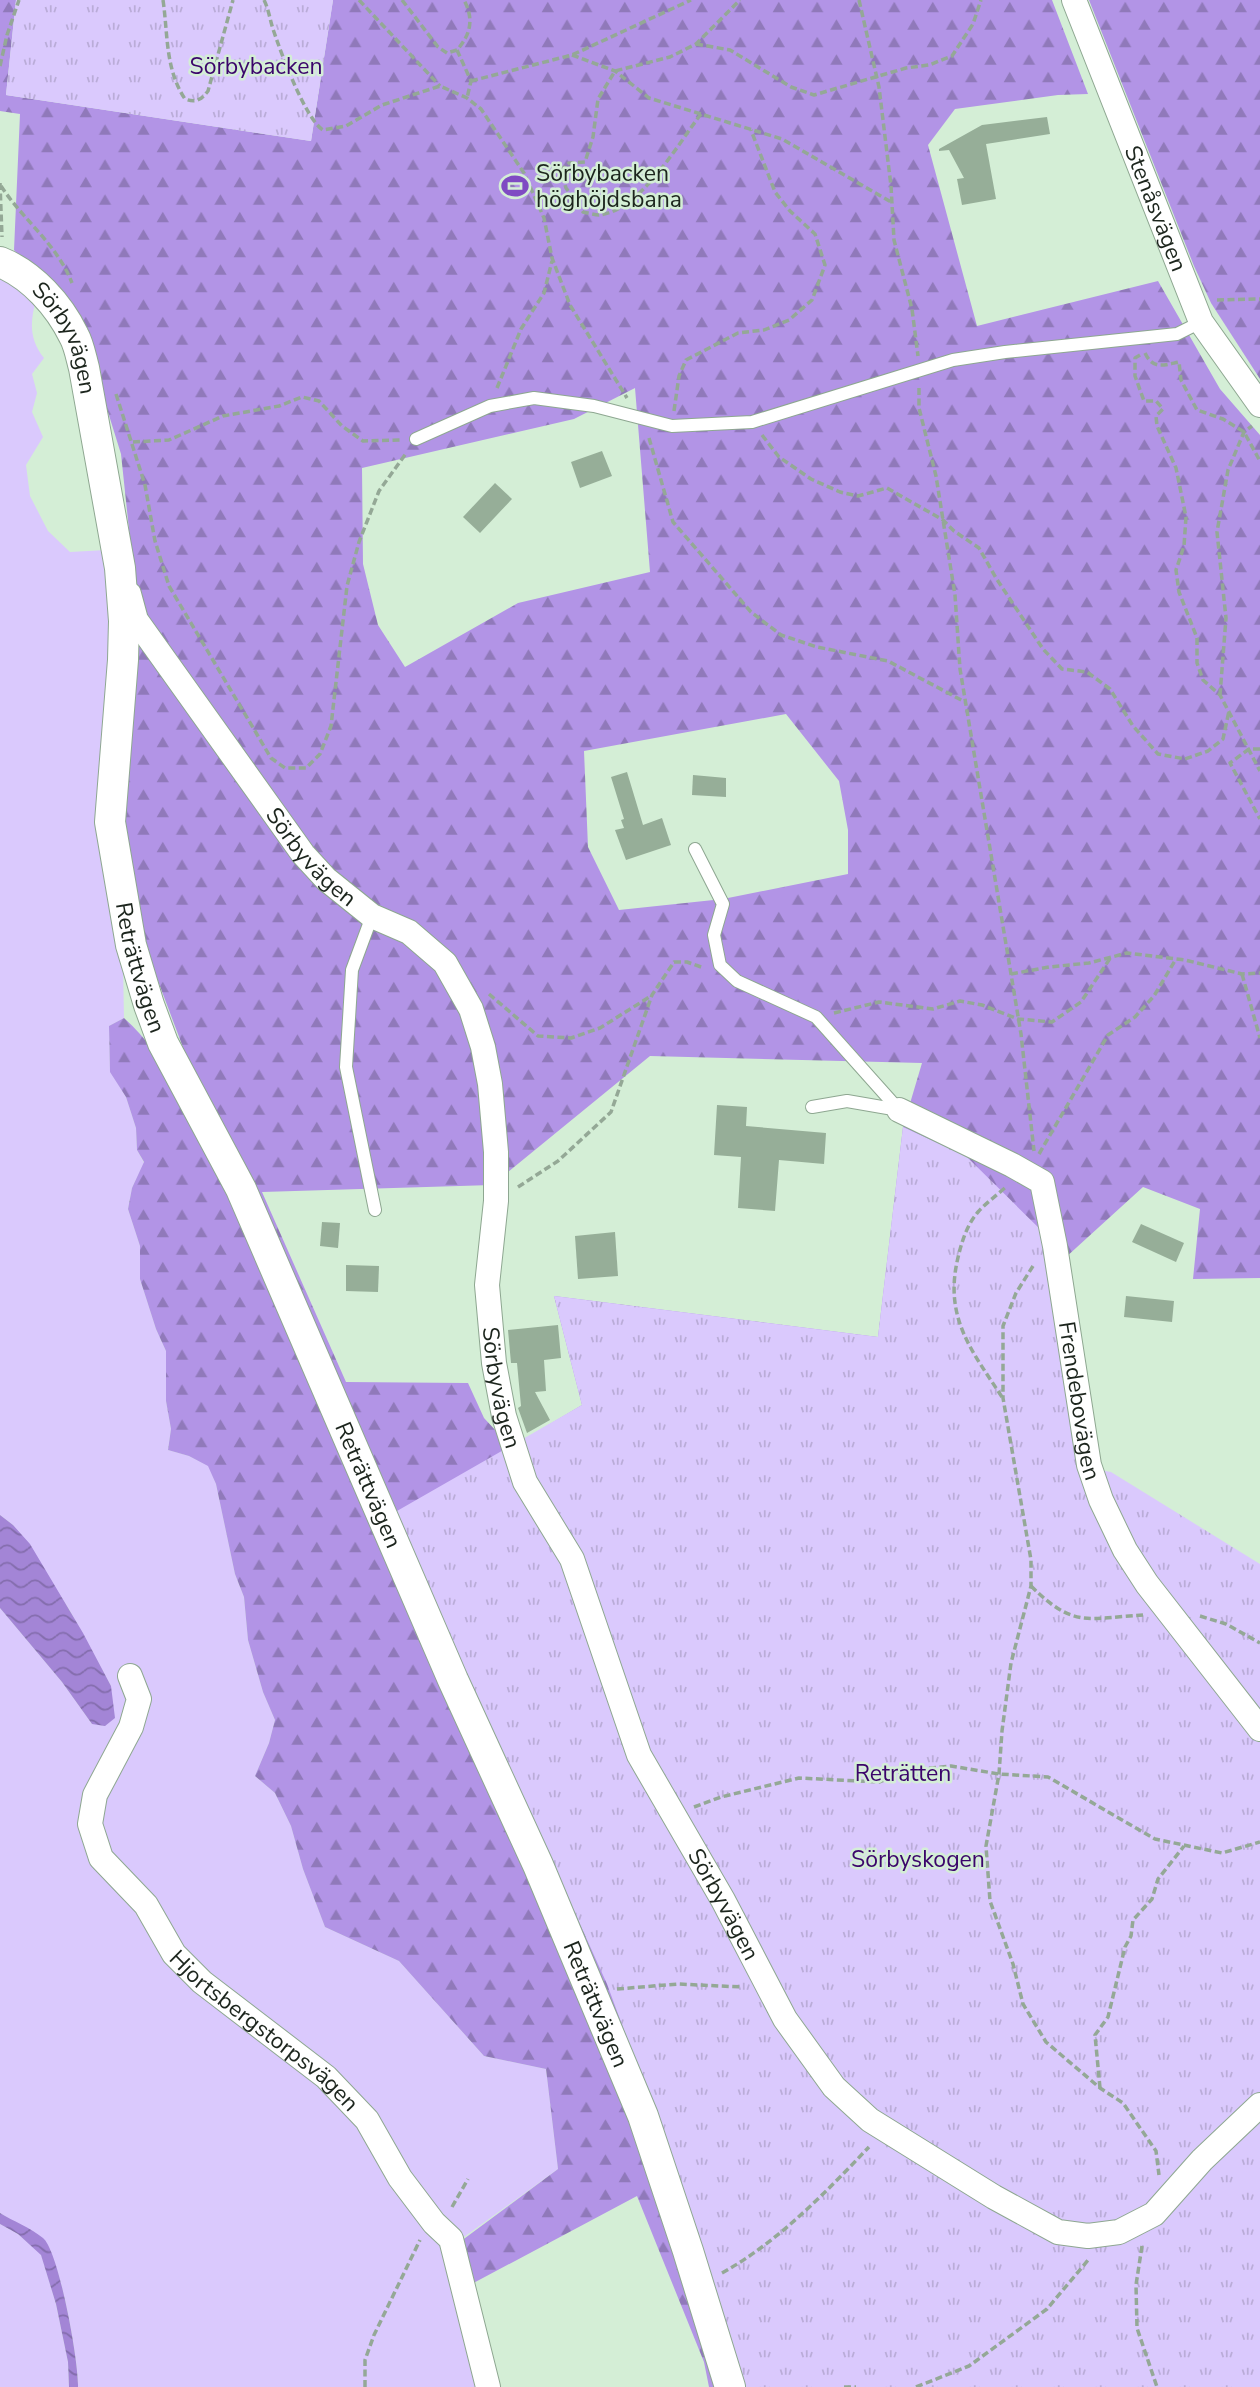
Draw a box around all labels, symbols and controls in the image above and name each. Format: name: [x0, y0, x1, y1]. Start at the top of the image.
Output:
park label: Sörbybacken: [190, 51, 323, 82]
street label: Stenåsvägen: [1117, 141, 1195, 276]
place label: Sörbybacken höghöjdsbana: [536, 158, 682, 215]
sports icon: Sörbybacken höghöjdsbana: [500, 171, 530, 201]
street label: Sörbyvägen: [25, 275, 103, 397]
street label: Sörbyvägen: [259, 801, 363, 914]
street label: Reträttvägen: [108, 900, 173, 1037]
street label: Frendebovägen: [1051, 1319, 1108, 1484]
street label: Sörbyvägen: [475, 1325, 528, 1452]
street label: Reträttvägen: [327, 1417, 409, 1553]
park label: Reträtten: [855, 1758, 951, 1789]
street label: Sörbyvägen: [680, 1843, 767, 1966]
park label: Sörbyskogen: [851, 1844, 985, 1875]
street label: Reträttvägen: [556, 1936, 636, 2072]
street label: Hjortsbergstorpsvägen: [162, 1943, 366, 2118]

